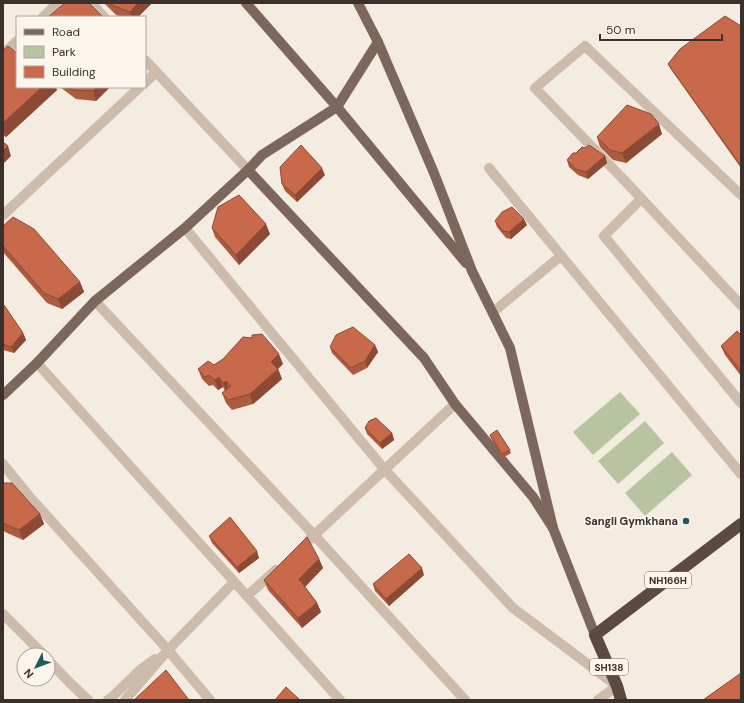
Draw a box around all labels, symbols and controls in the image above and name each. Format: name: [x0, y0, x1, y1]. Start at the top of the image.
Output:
legend: [16, 16, 146, 88]
scale bar: [600, 16, 722, 42]
text: 50 m: [606, 22, 635, 38]
text: Road: [52, 24, 80, 40]
text: Park: [52, 44, 76, 60]
text: Building: [52, 64, 96, 80]
place label: Sangli Gymkhana: [585, 514, 678, 528]
marker: Sangli Gymkhana: [681, 516, 691, 526]
road number: NH166H: [645, 572, 691, 588]
north arrow: [16, 647, 56, 687]
road number: SH138: [590, 659, 628, 675]
text: N: [21, 666, 36, 681]

